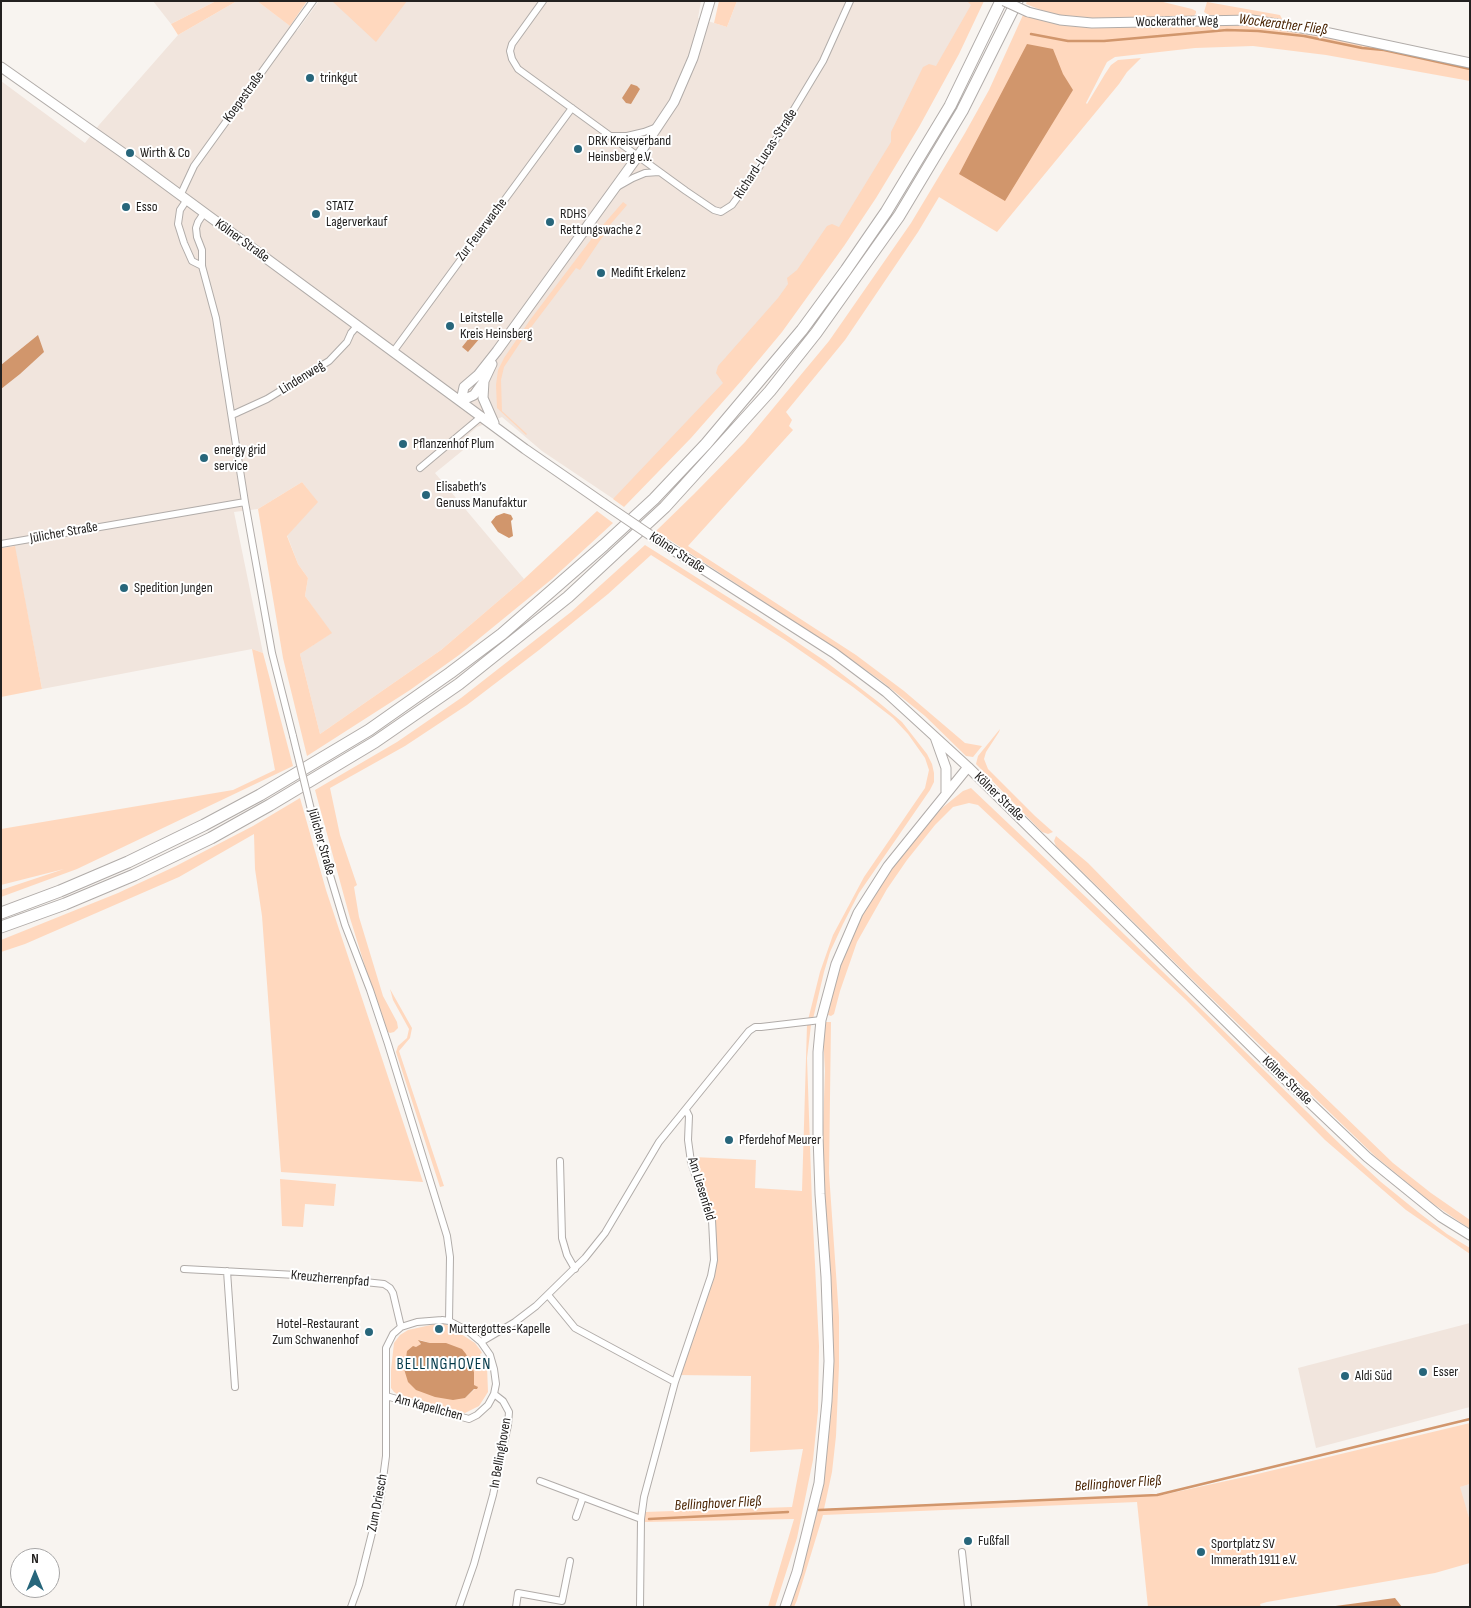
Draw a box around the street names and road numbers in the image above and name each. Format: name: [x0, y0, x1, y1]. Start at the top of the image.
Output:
street label: Wockerather Weg: [1136, 13, 1218, 31]
street label: Koepestraße: [220, 68, 268, 126]
street label: Richard-Lucas-Straße: [731, 106, 801, 202]
street label: Zur Feuerwache: [453, 195, 511, 265]
street label: Kölner Straße: [211, 216, 273, 266]
street label: Lindenweg: [276, 358, 328, 398]
street label: Jülicher Straße: [29, 519, 99, 547]
street label: Kölner Straße: [646, 529, 708, 577]
street label: Kölner Straße: [970, 769, 1028, 825]
street label: Jülicher Straße: [303, 807, 339, 877]
street label: Kölner Straße: [1258, 1053, 1316, 1109]
street label: Am Liesenfeld: [683, 1155, 719, 1223]
street label: Kreuzherrenpfad: [290, 1267, 370, 1291]
street label: Am Kapellchen: [394, 1391, 464, 1425]
street label: In Bellinghoven: [487, 1416, 515, 1490]
street label: Zum Driesch: [364, 1473, 392, 1533]

